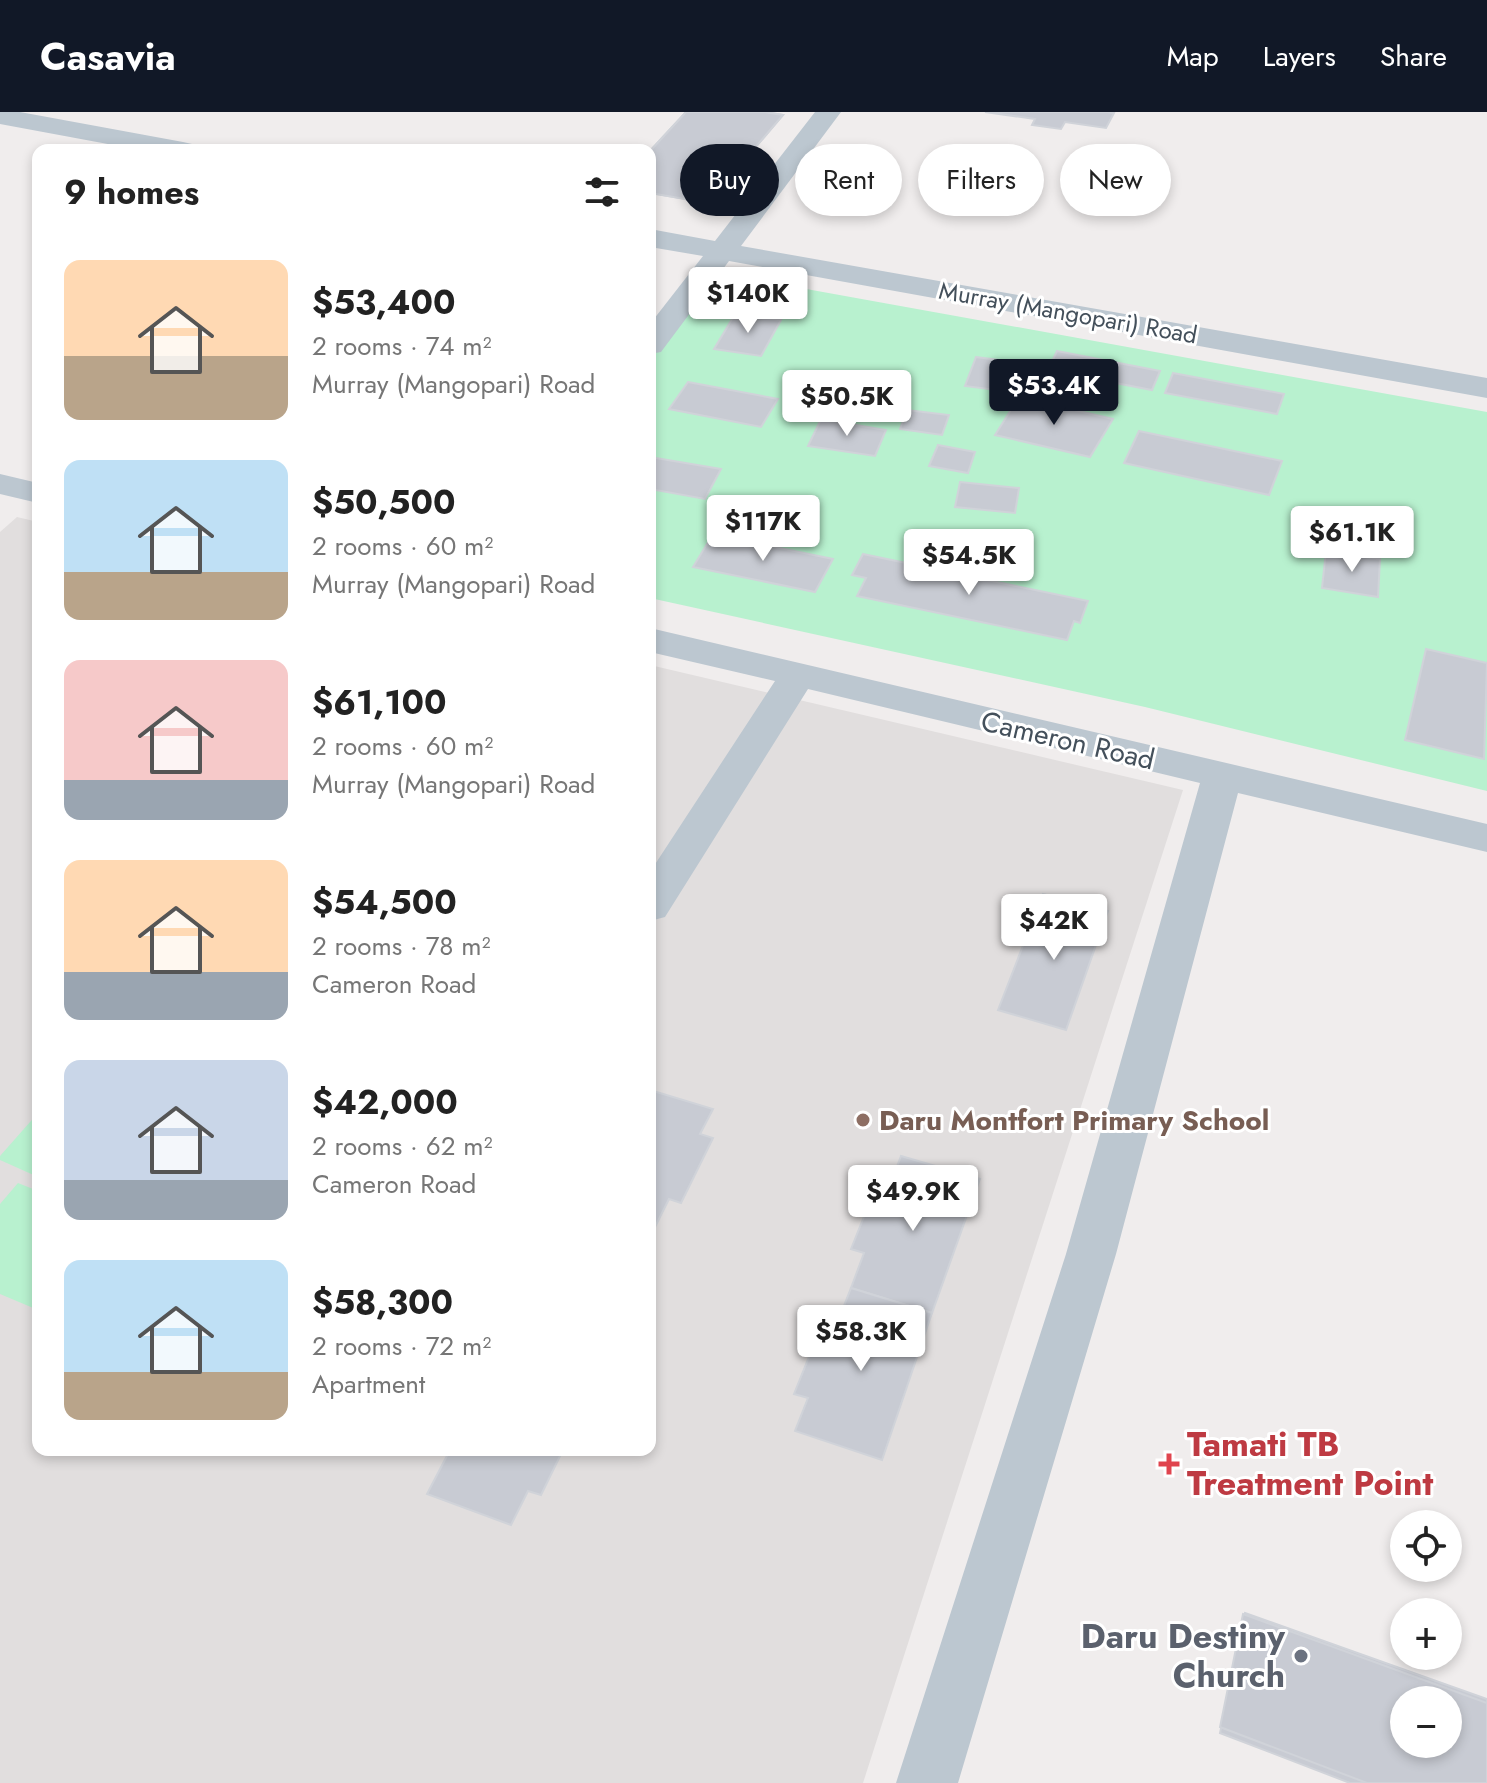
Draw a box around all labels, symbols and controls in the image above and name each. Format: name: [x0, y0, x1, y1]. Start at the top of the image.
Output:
text: Casavia: [40, 29, 176, 84]
text: Map: [1167, 36, 1219, 77]
text: Layers: [1263, 36, 1336, 77]
text: Share: [1380, 36, 1447, 77]
chip: Buy: [680, 144, 779, 216]
chip: Rent: [795, 144, 902, 216]
chip: Filters: [918, 144, 1044, 216]
chip: New: [1060, 144, 1171, 216]
text: 9 homes: [64, 168, 199, 217]
icon: filters: [580, 170, 624, 214]
pin: $140K: [692, 267, 804, 335]
street label: Murray (Mangopari) Road: [936, 273, 1200, 352]
text: $140K: [707, 274, 789, 312]
text: $53,400: [312, 278, 455, 327]
icon: home: [128, 292, 224, 388]
text: 2 rooms · 74 m²: [312, 327, 492, 365]
pin: $53.4K: [989, 359, 1119, 427]
text: Murray (Mangopari) Road: [312, 365, 595, 403]
text: $53.4K: [1007, 366, 1101, 404]
pin: $50.5K: [782, 370, 912, 438]
text: $50.5K: [800, 377, 894, 415]
text: $50,500: [312, 478, 456, 527]
icon: home: [128, 492, 224, 588]
pin: $117K: [707, 495, 819, 563]
text: $117K: [725, 502, 801, 540]
pin: $61.1K: [1287, 506, 1417, 574]
text: $61.1K: [1309, 513, 1395, 551]
text: 2 rooms · 60 m²: [312, 527, 493, 565]
pin: $54.5K: [904, 529, 1034, 597]
text: $54.5K: [922, 536, 1016, 574]
text: Murray (Mangopari) Road: [312, 565, 595, 603]
text: $61,100: [312, 678, 447, 727]
icon: home: [128, 692, 224, 788]
street label: Cameron Road: [977, 701, 1159, 780]
text: 2 rooms · 60 m²: [312, 727, 493, 765]
text: Murray (Mangopari) Road: [312, 765, 595, 803]
text: $54,500: [312, 878, 457, 927]
icon: home: [128, 892, 224, 988]
pin: $42K: [1007, 894, 1101, 962]
text: $42K: [1019, 901, 1089, 939]
text: 2 rooms · 78 m²: [312, 927, 491, 965]
text: Cameron Road: [312, 965, 476, 1003]
text: $42,000: [312, 1078, 458, 1127]
icon: home: [128, 1092, 224, 1188]
place label: Daru Montfort Primary School: [879, 1100, 1269, 1141]
marker: Daru Montfort Primary School: [854, 1111, 872, 1129]
text: 2 rooms · 62 m²: [312, 1127, 493, 1165]
text: Cameron Road: [312, 1165, 476, 1203]
pin: $49.9K: [848, 1165, 978, 1233]
text: $49.9K: [866, 1172, 960, 1210]
text: $58,300: [312, 1278, 453, 1327]
icon: home: [128, 1292, 224, 1388]
pin: $58.3K: [796, 1305, 926, 1373]
text: $58.3K: [815, 1312, 907, 1350]
text: 2 rooms · 72 m²: [312, 1327, 491, 1365]
text: Apartment: [312, 1365, 425, 1403]
place label: Tamati TB Treatment Point: [1187, 1420, 1434, 1508]
marker: Tamati TB Treatment Point: [1158, 1453, 1180, 1475]
map controls: [1390, 1510, 1462, 1758]
button: locate: [1390, 1510, 1462, 1582]
button: +: [1390, 1598, 1462, 1670]
place label: Daru Destiny Church: [1081, 1612, 1286, 1700]
marker: Daru Destiny Church: [1292, 1647, 1310, 1665]
button: −: [1390, 1686, 1462, 1758]

